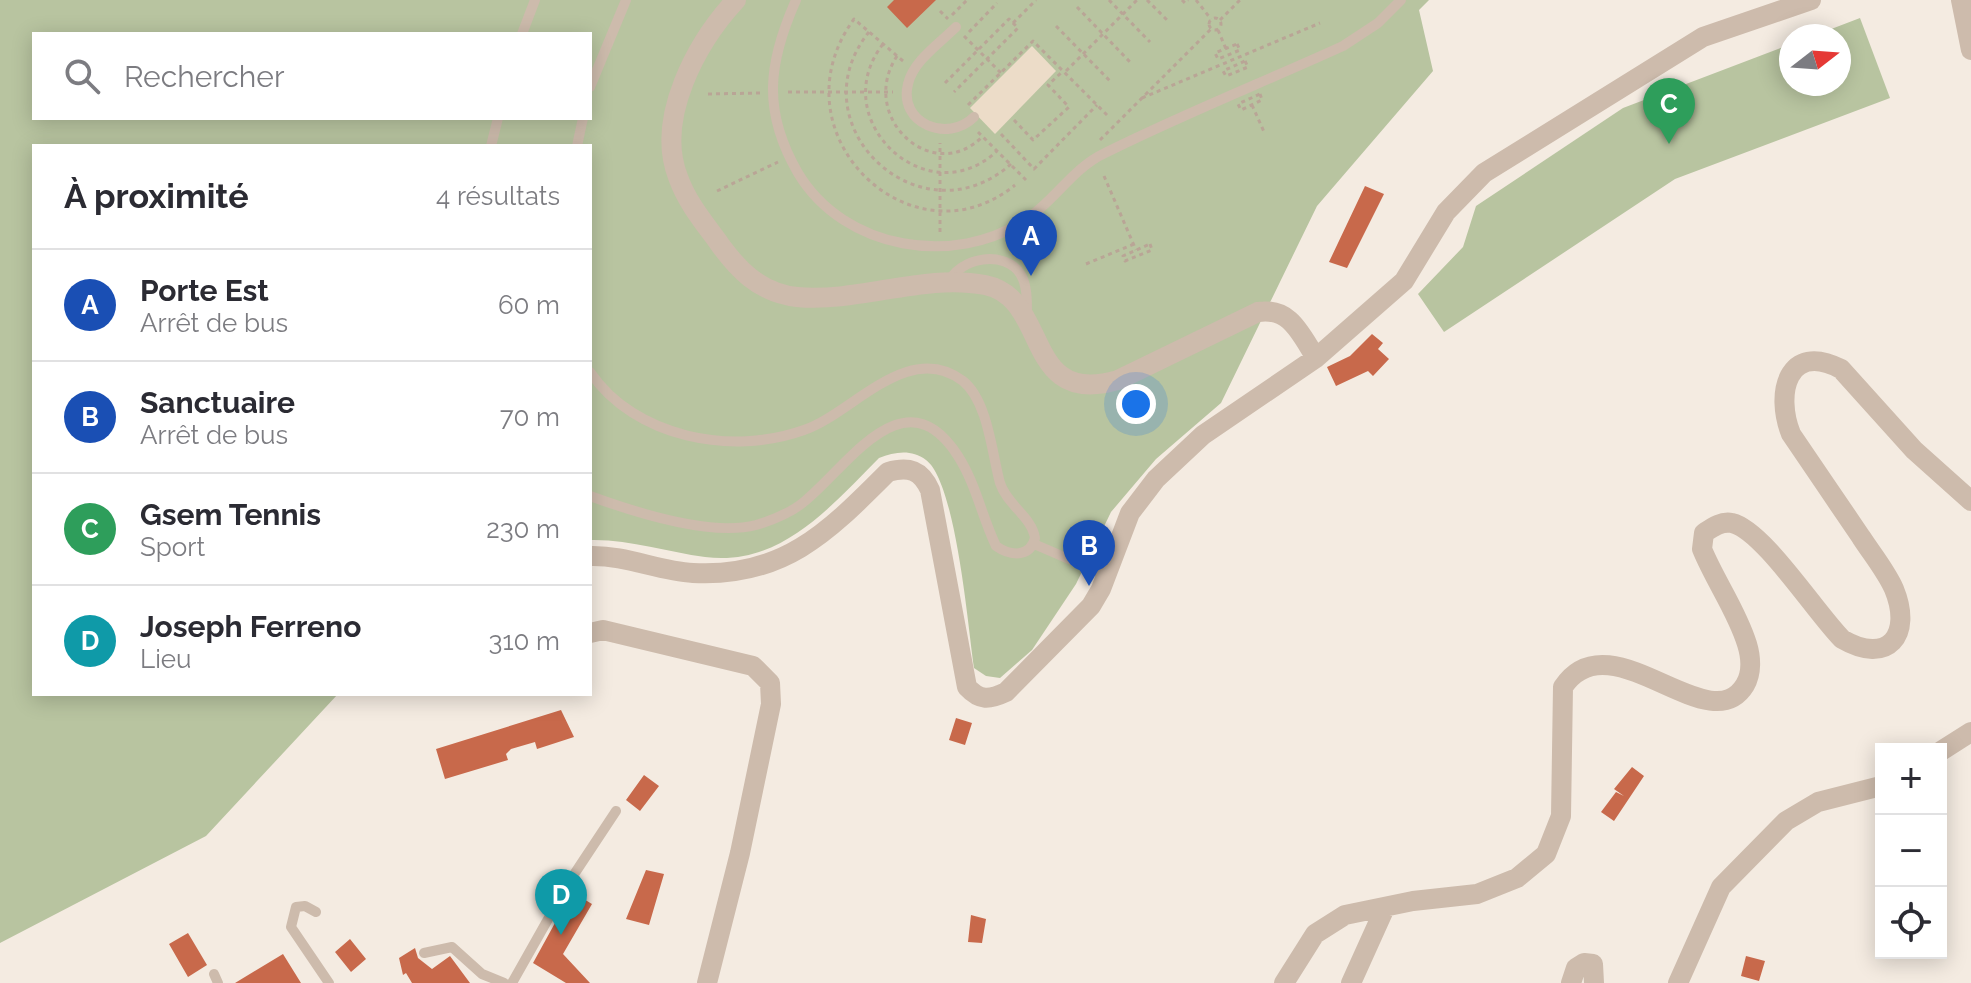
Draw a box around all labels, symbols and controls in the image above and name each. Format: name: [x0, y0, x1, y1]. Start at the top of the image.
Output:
north arrow: [1779, 24, 1851, 96]
search box: [32, 32, 592, 120]
icon: search: [60, 54, 104, 98]
text: Rechercher: [124, 59, 284, 94]
pin: C: [1643, 78, 1695, 144]
text: À proximité: [64, 176, 249, 216]
text: 4 résultats: [436, 181, 560, 211]
pin: A: [1005, 210, 1057, 276]
text: Porte Est: [140, 273, 269, 308]
text: A: [81, 290, 99, 320]
text: 60 m: [498, 290, 560, 320]
text: Arrêt de bus: [140, 308, 288, 338]
your location: [1116, 384, 1156, 424]
text: Sanctuaire: [140, 385, 295, 420]
text: B: [81, 402, 99, 432]
text: 70 m: [500, 402, 560, 432]
text: Arrêt de bus: [140, 420, 288, 450]
text: Gsem Tennis: [140, 497, 321, 532]
text: C: [81, 514, 99, 544]
text: 230 m: [486, 514, 560, 544]
pin: B: [1063, 520, 1115, 586]
text: Sport: [140, 532, 205, 562]
text: Joseph Ferreno: [140, 609, 361, 644]
text: D: [81, 626, 99, 656]
text: 310 m: [489, 626, 560, 656]
text: Lieu: [140, 644, 192, 674]
map controls: [1875, 743, 1947, 959]
button: +: [1875, 743, 1947, 815]
button: −: [1875, 815, 1947, 887]
pin: D: [535, 869, 587, 935]
button: locate: [1875, 887, 1947, 959]

